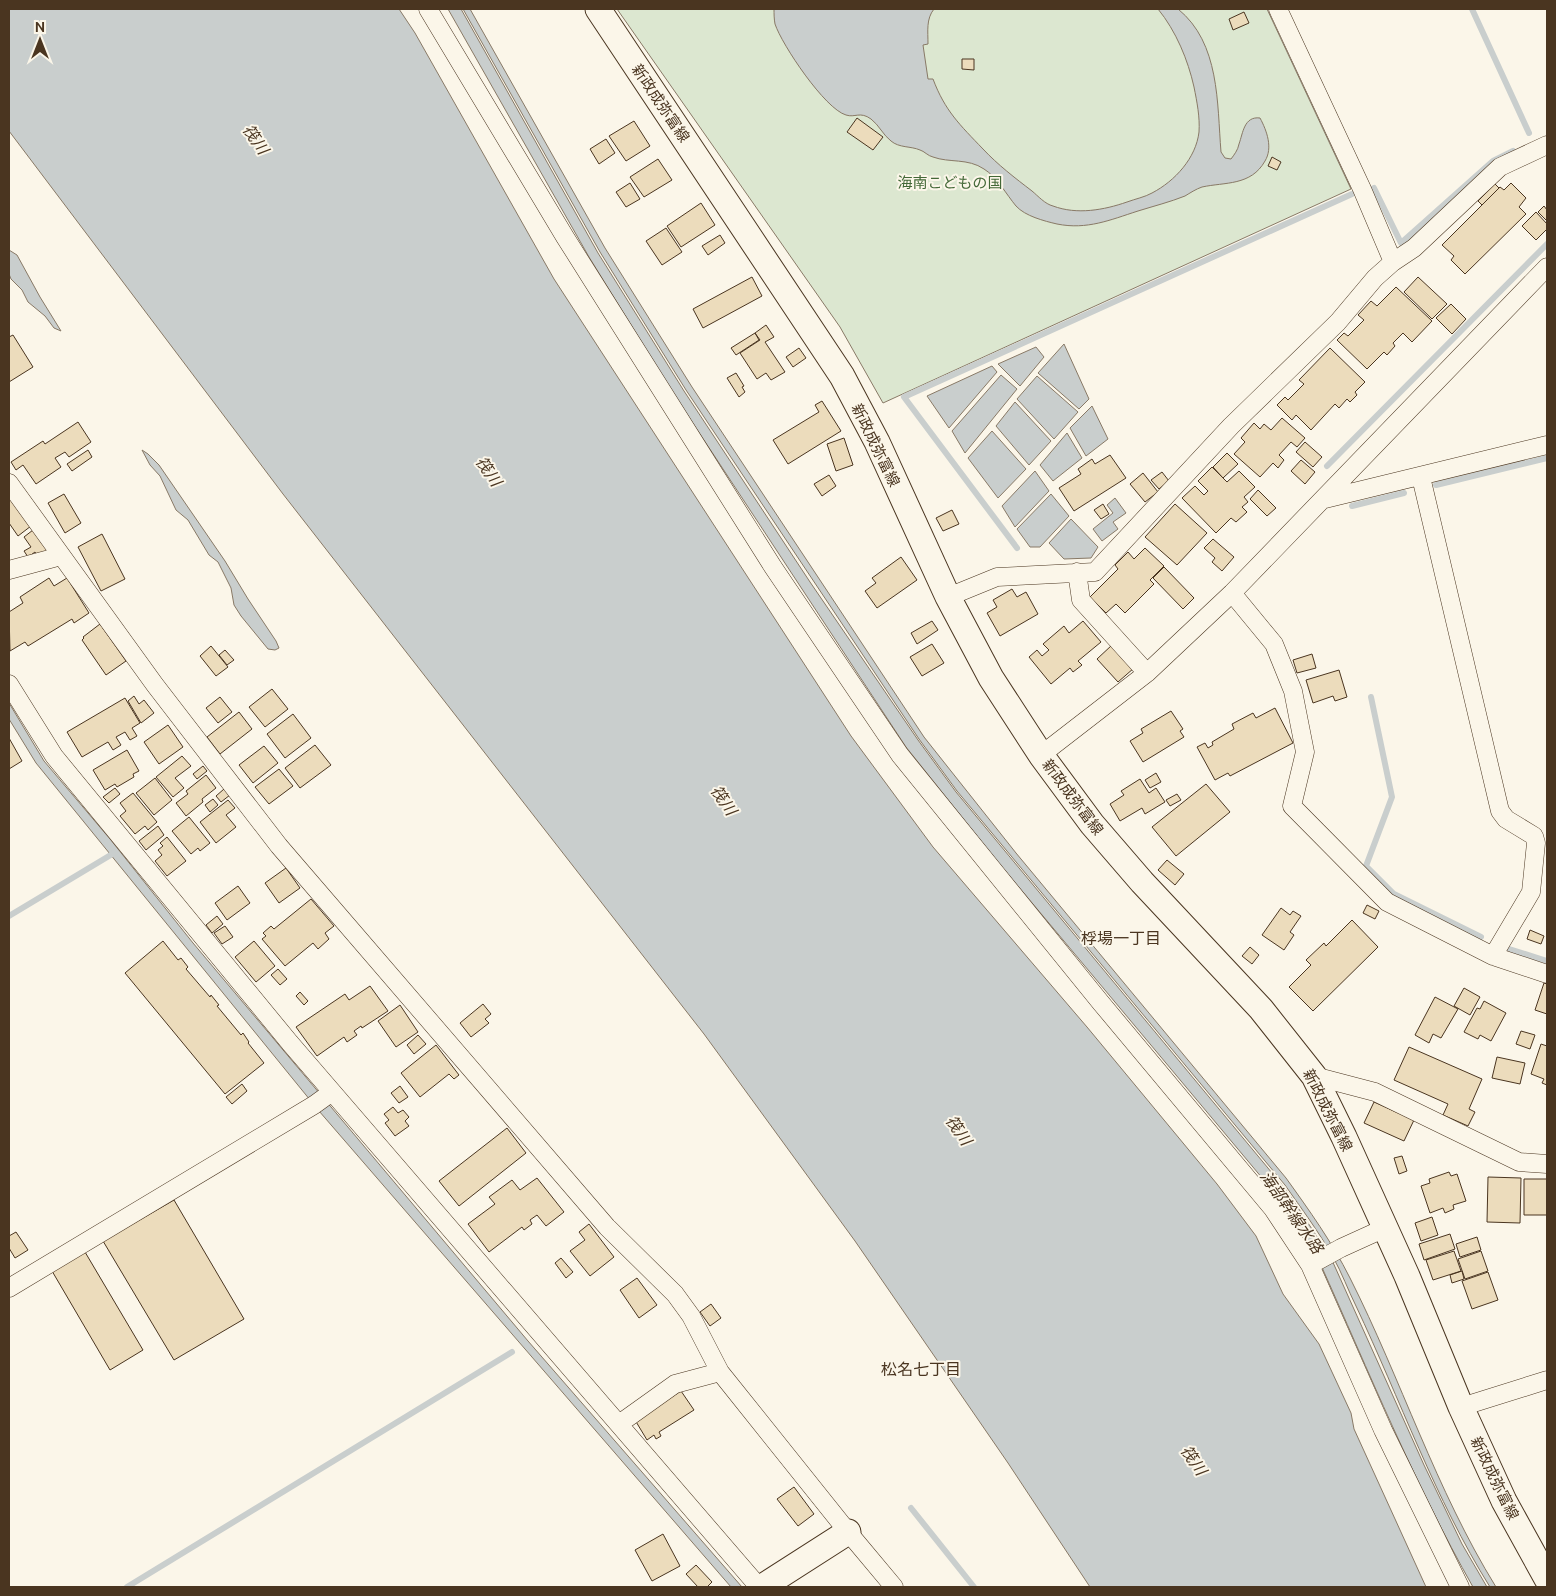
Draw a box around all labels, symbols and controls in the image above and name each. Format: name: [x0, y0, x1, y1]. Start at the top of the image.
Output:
north arrow: [15, 15, 65, 65]
text: N: [35, 19, 45, 35]
street label: 新政成弥富線: [629, 61, 693, 145]
water label: 筏川: [239, 121, 274, 159]
park label: 海南こどもの国: [897, 174, 1003, 191]
street label: 新政成弥富線: [849, 401, 903, 489]
water label: 筏川: [472, 453, 507, 491]
street label: 新政成弥富線: [1039, 756, 1107, 838]
water label: 筏川: [707, 782, 742, 820]
district label: 桴場一丁目: [1081, 929, 1161, 947]
street label: 新政成弥富線: [1300, 1066, 1356, 1154]
water label: 筏川: [942, 1112, 977, 1150]
water label: 海部幹線水路: [1257, 1168, 1328, 1258]
district label: 松名七丁目: [881, 1360, 961, 1378]
street label: 新政成弥富線: [1468, 1434, 1522, 1522]
water label: 筏川: [1177, 1442, 1212, 1480]

